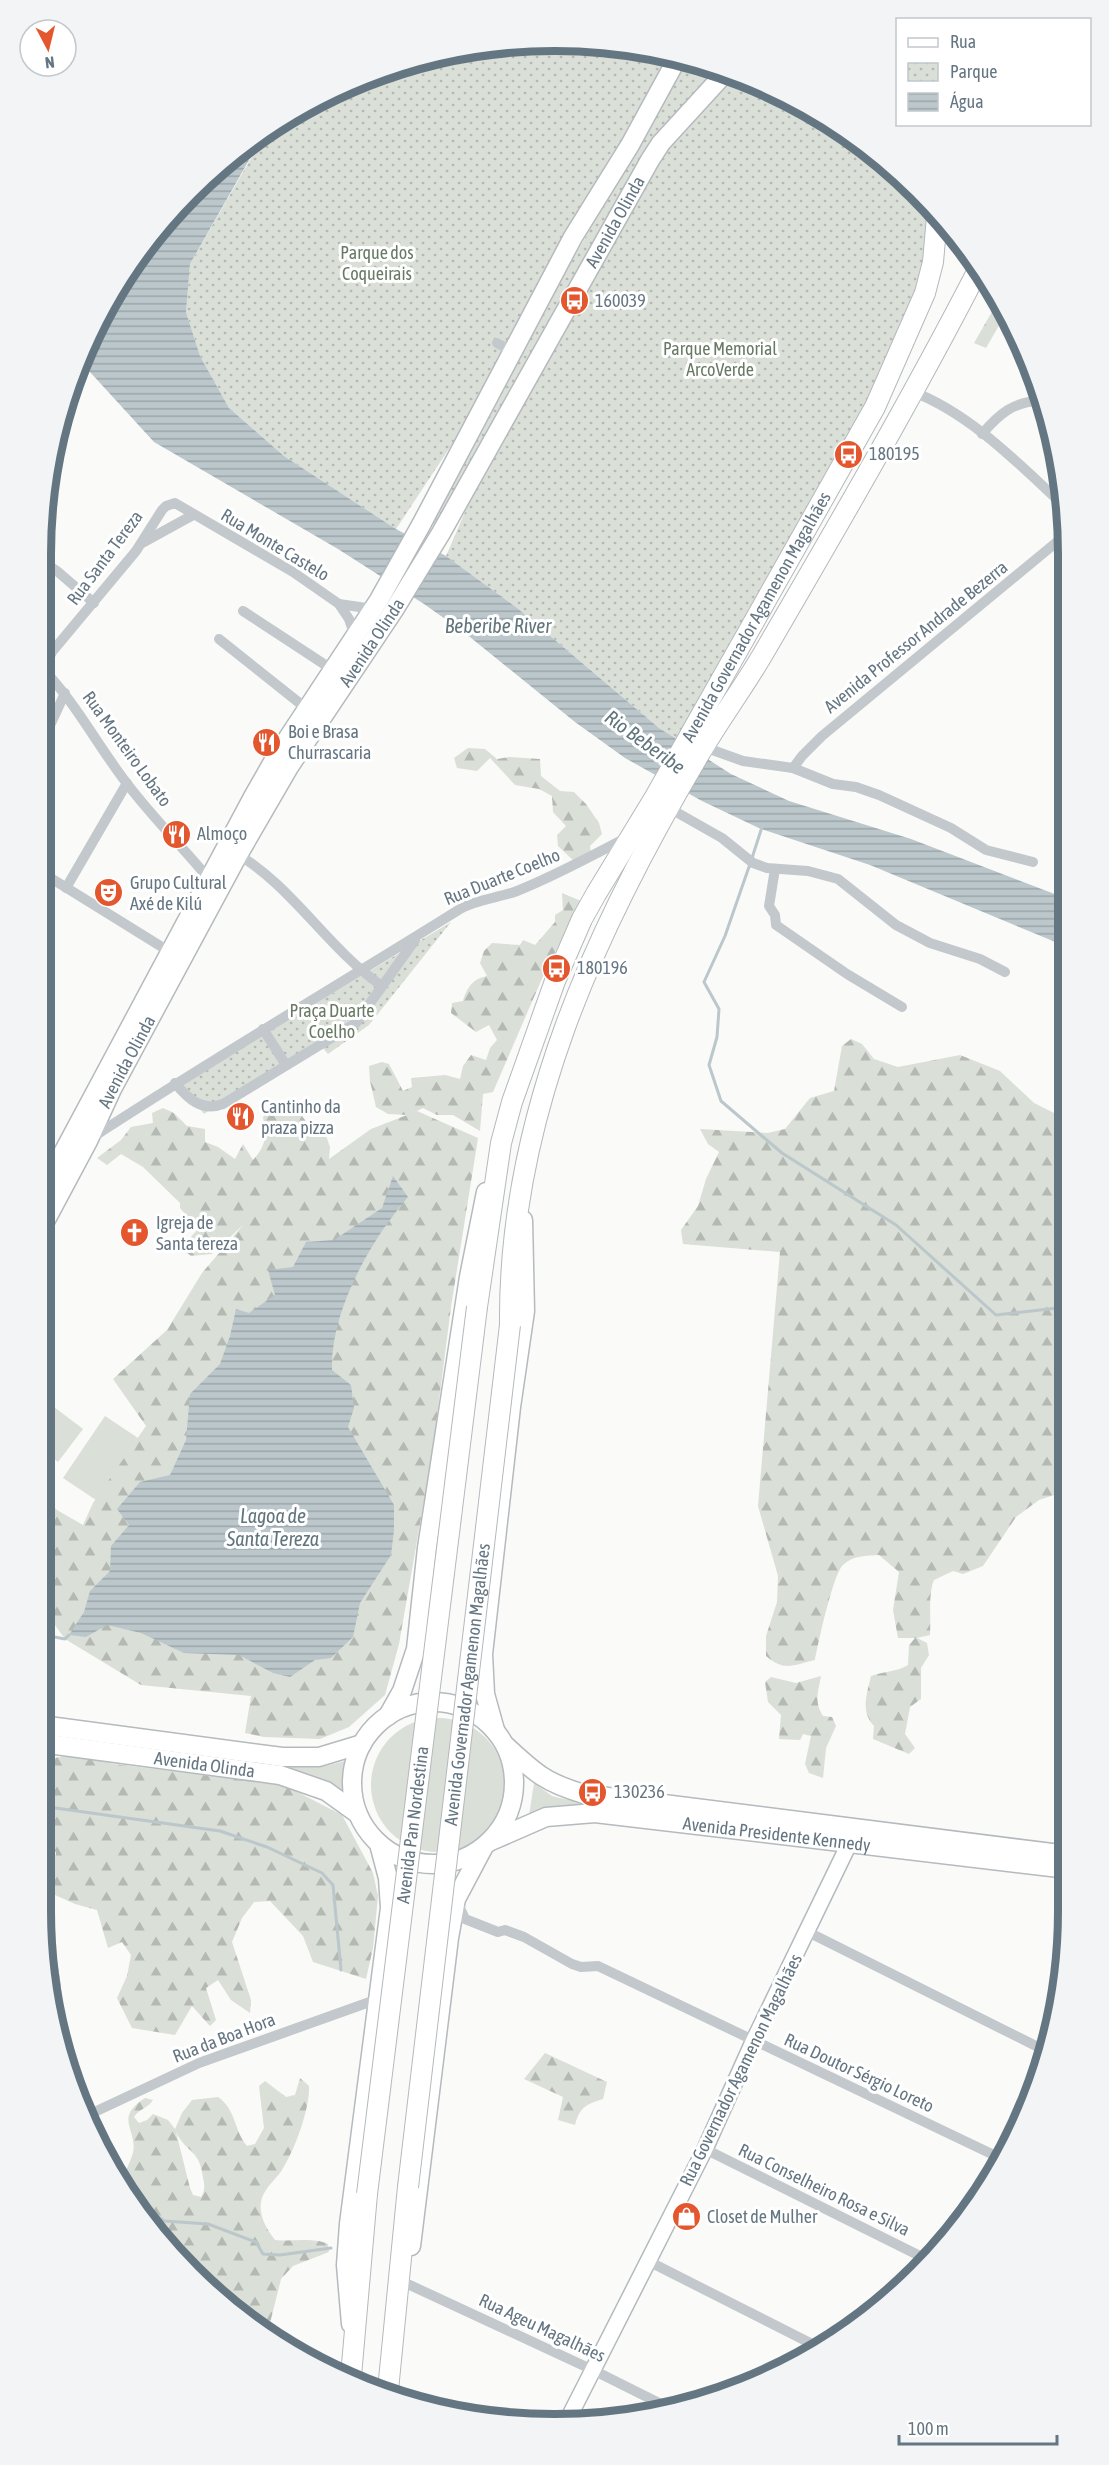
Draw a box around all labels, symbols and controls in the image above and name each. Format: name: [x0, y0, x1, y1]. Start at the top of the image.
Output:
north arrow: [18, 18, 78, 78]
legend: [896, 18, 1091, 126]
text: Rua: [950, 31, 976, 52]
text: N: [44, 53, 56, 72]
text: Parque: [950, 61, 998, 82]
text: Água: [950, 91, 984, 112]
street label: Avenida Olinda: [581, 172, 649, 271]
park label: Parque dos Coqueirais: [340, 242, 414, 284]
bus stop icon: 160039: [558, 285, 590, 317]
place label: 160039: [595, 290, 646, 311]
park label: Parque Memorial ArcoVerde: [663, 338, 777, 380]
bus stop icon: 180195: [832, 438, 864, 470]
place label: 180195: [869, 443, 920, 464]
street label: Avenida Governador Agamenon Magalhães: [677, 488, 835, 746]
street label: Rua Monte Castelo: [217, 504, 333, 585]
street label: Rua Santa Tereza: [62, 506, 147, 609]
street label: Avenida Professor Andrade Bezerra: [820, 556, 1011, 717]
street label: Avenida Olinda: [335, 595, 408, 691]
water label: Beberibe River: [445, 614, 552, 637]
street label: Rua Monteiro Lobato: [79, 687, 176, 810]
water label: Rio Beberibe: [601, 705, 690, 778]
place label: Boi e Brasa Churrascaria: [288, 721, 371, 763]
restaurant icon: Boi e Brasa Churrascaria: [251, 726, 283, 758]
restaurant icon: Almoço: [160, 818, 192, 850]
place label: Almoço: [197, 823, 247, 844]
street label: Rua Duarte Coelho: [441, 844, 563, 909]
place label: Grupo Cultural Axé de Kilú: [130, 872, 227, 914]
theatre icon: Grupo Cultural Axé de Kilú: [93, 877, 125, 909]
bus stop icon: 180196: [540, 952, 572, 984]
place label: 180196: [577, 957, 628, 978]
park label: Praça Duarte Coelho: [289, 1000, 375, 1042]
street label: Avenida Olinda: [94, 1012, 160, 1111]
place label: Cantinho da praza pizza: [261, 1096, 341, 1138]
restaurant icon: Cantinho da praza pizza: [224, 1101, 256, 1133]
place label: Igreja de Santa tereza: [156, 1212, 238, 1254]
church icon: Igreja de Santa tereza: [119, 1217, 151, 1249]
water label: Lagoa de Santa Tereza: [226, 1504, 319, 1550]
street label: Avenida Governador Agamenon Magalhães: [440, 1542, 494, 1827]
street label: Avenida Pan Nordestina: [392, 1745, 432, 1905]
street label: Avenida Olinda: [153, 1747, 256, 1782]
bus stop icon: 130236: [577, 1776, 609, 1808]
place label: 130236: [614, 1781, 665, 1802]
street label: Avenida Presidente Kennedy: [682, 1812, 872, 1856]
street label: Rua Governador Agamenon Magalhães: [675, 1950, 806, 2189]
street label: Rua da Boa Hora: [170, 2008, 278, 2067]
street label: Rua Doutor Sérgio Loreto: [781, 2029, 937, 2116]
street label: Rua Conselheiro Rosa e Silva: [735, 2139, 913, 2240]
shop icon: Closet de Mulher: [670, 2201, 702, 2233]
place label: Closet de Mulher: [707, 2206, 818, 2227]
street label: Rua Ageu Magalhães: [476, 2289, 609, 2366]
scale bar: [899, 2408, 1056, 2446]
text: 100 m: [908, 2418, 949, 2439]

